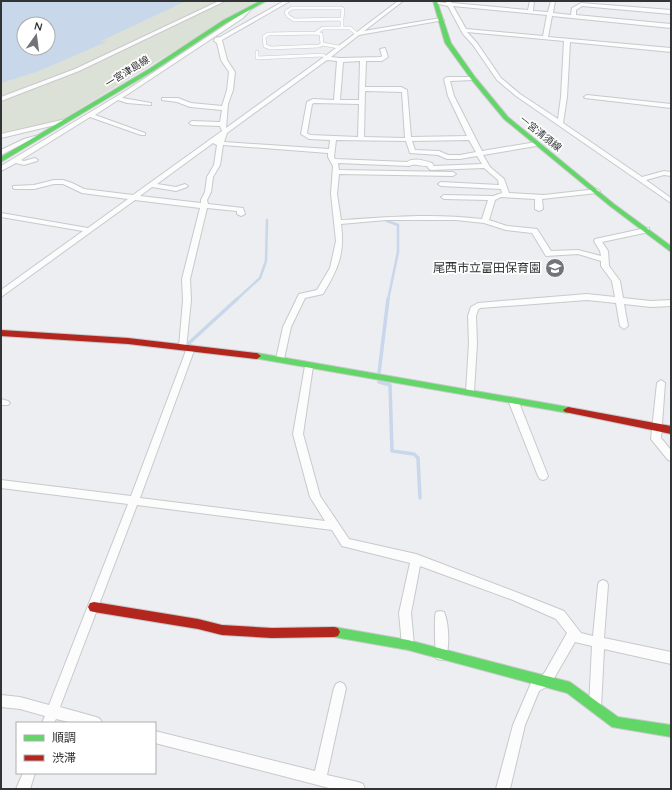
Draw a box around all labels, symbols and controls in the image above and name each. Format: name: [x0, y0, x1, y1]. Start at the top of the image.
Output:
north arrow: [16, 16, 56, 56]
text: N: [33, 19, 44, 34]
street label: 一宮津島線: [103, 53, 152, 90]
street label: 一宮清須線: [517, 113, 564, 154]
school or university icon: 尾西市立富田保育園: [544, 257, 566, 279]
place label: 尾西市立富田保育園: [433, 260, 541, 275]
legend: [16, 722, 156, 774]
text: 順調: [52, 730, 76, 745]
text: 渋滞: [52, 750, 76, 765]

